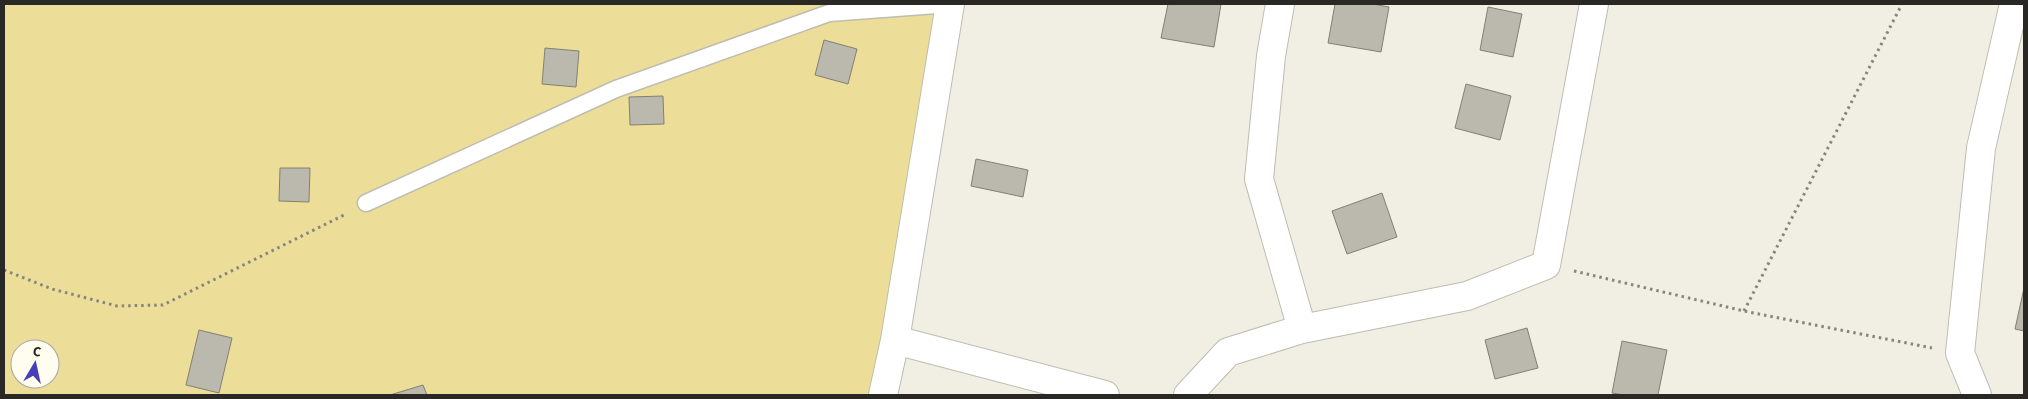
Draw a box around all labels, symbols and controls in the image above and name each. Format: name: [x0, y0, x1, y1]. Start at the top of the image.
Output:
north arrow: [10, 339, 60, 389]
text: С: [31, 342, 42, 363]

